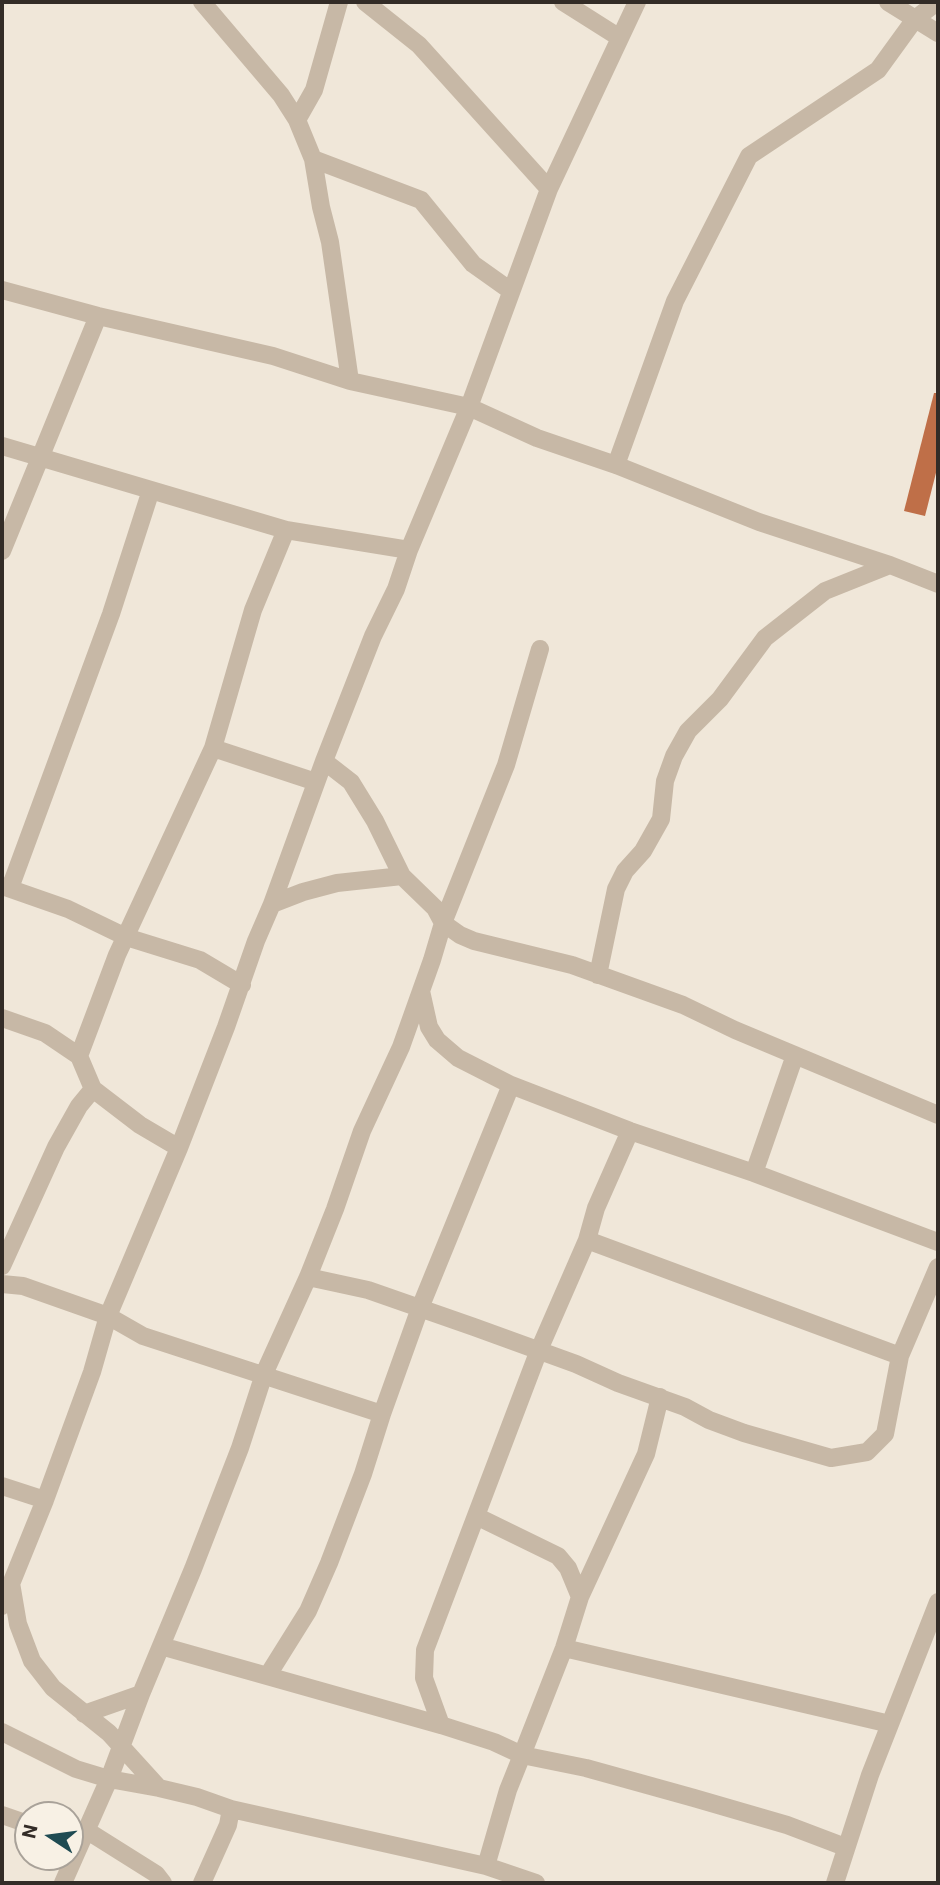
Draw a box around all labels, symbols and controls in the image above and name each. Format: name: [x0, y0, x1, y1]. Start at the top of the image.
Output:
north arrow: [14, 1801, 84, 1871]
text: N: [17, 1822, 43, 1841]

